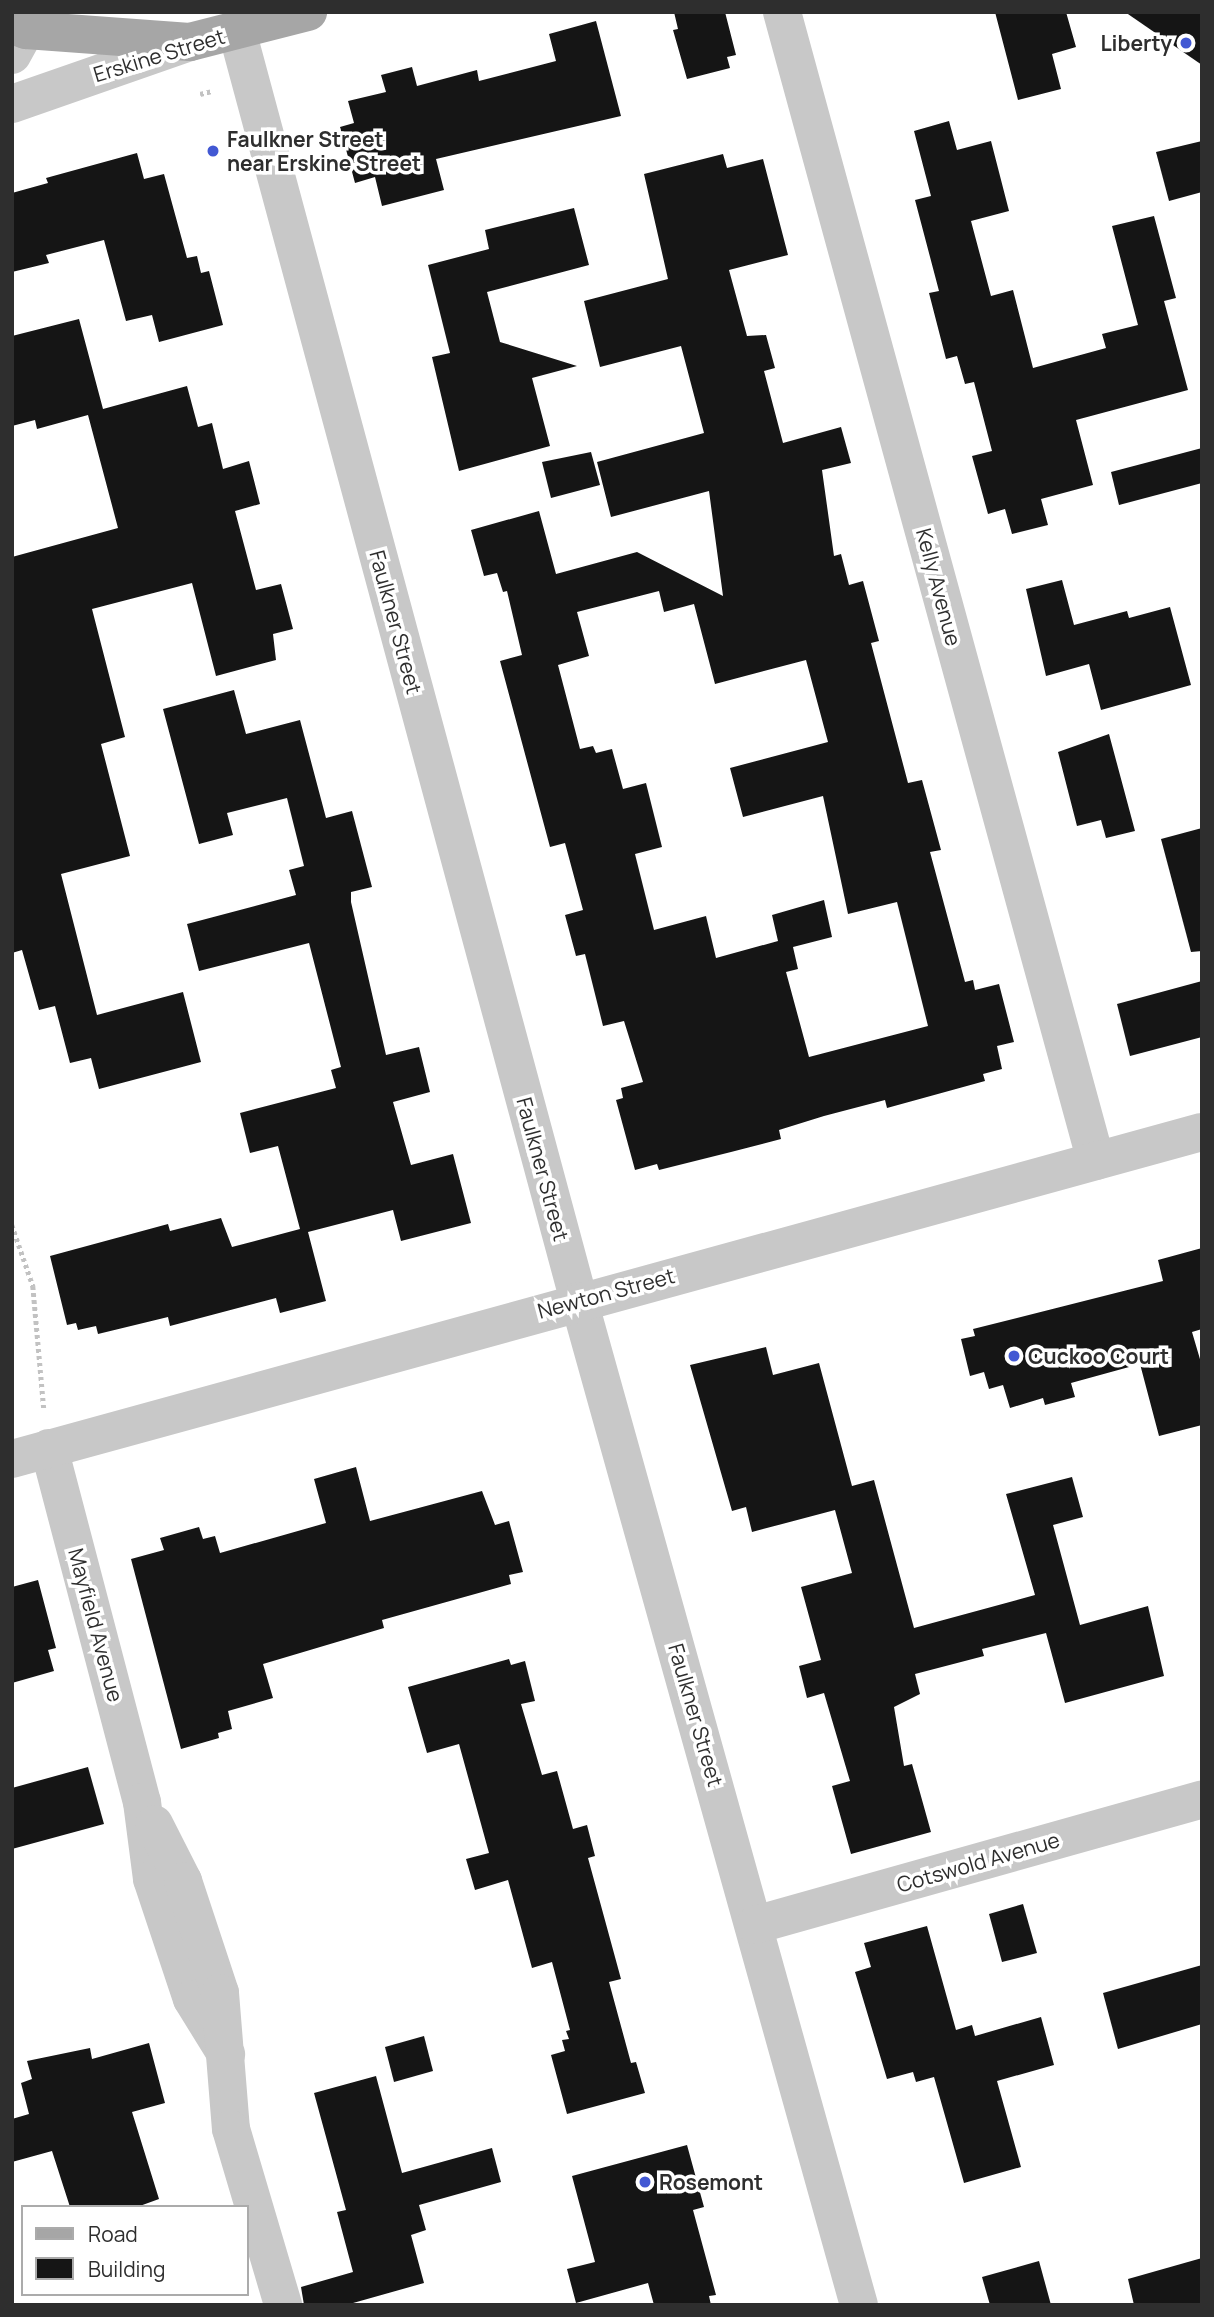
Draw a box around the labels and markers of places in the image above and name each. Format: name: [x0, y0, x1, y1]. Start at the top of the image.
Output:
place label: Liberty: [1100, 30, 1172, 56]
marker: Liberty: [1178, 35, 1194, 51]
place label: Faulkner Street near Erskine Street: [227, 126, 421, 176]
marker: Faulkner Street near Erskine Street: [205, 143, 221, 159]
place label: Cuckoo Court: [1028, 1343, 1169, 1369]
marker: Cuckoo Court: [1006, 1348, 1022, 1364]
place label: Rosemont: [659, 2169, 763, 2195]
marker: Rosemont: [637, 2174, 653, 2190]

